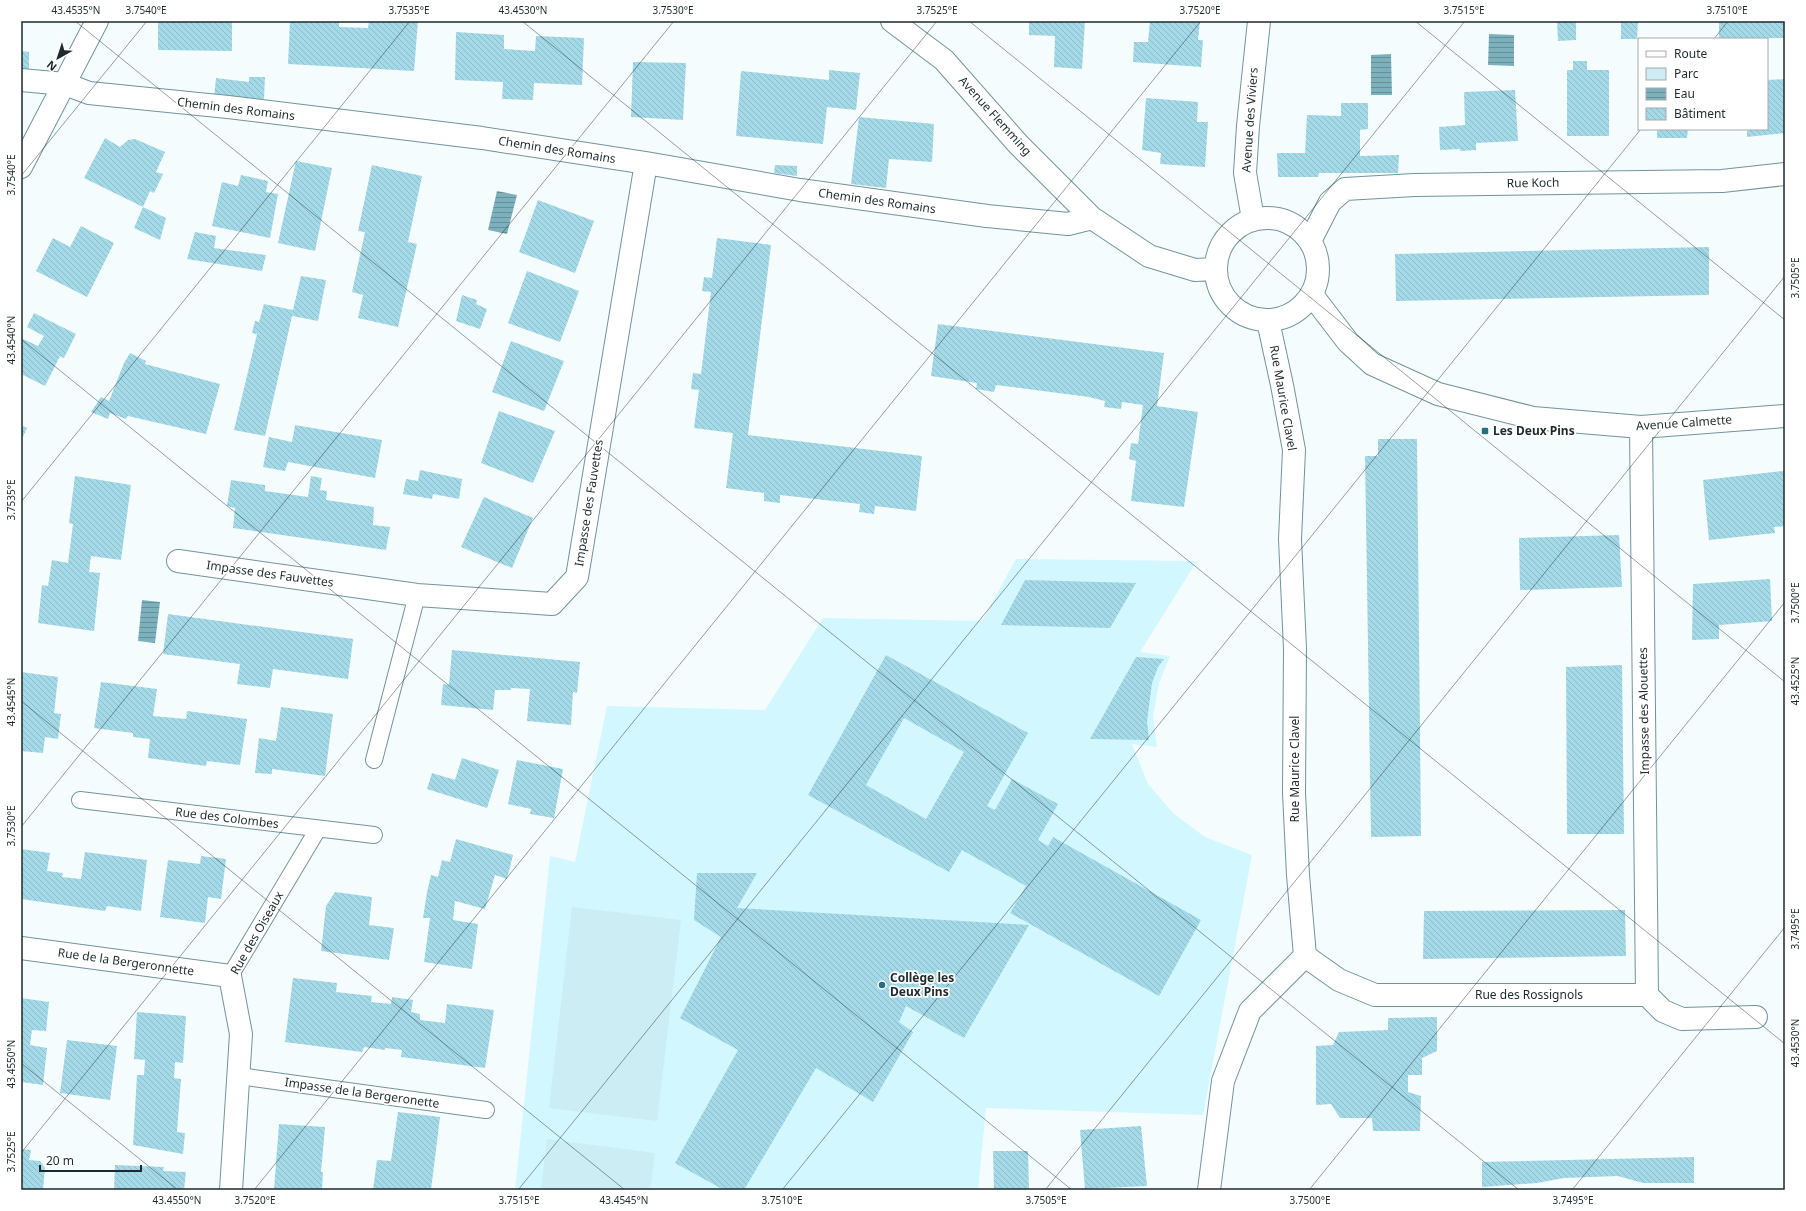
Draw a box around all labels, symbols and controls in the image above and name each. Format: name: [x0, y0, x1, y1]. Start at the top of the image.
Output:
text: 43.4535°N: [52, 3, 100, 17]
text: 3.7540°E: [125, 3, 167, 17]
text: 3.7535°E: [388, 3, 430, 17]
text: 43.4530°N: [499, 3, 547, 17]
text: 3.7530°E: [652, 3, 694, 17]
text: 3.7525°E: [916, 3, 958, 17]
text: 3.7520°E: [1179, 3, 1221, 17]
text: 3.7515°E: [1443, 3, 1485, 17]
text: 3.7510°E: [1706, 3, 1748, 17]
north arrow: [38, 38, 78, 78]
legend: [1638, 38, 1768, 130]
text: Route: [1674, 45, 1707, 62]
text: N: [43, 58, 60, 75]
text: Parc: [1674, 65, 1699, 82]
street label: Avenue des Viviers: [1237, 67, 1262, 173]
street label: Avenue Flemming: [955, 72, 1036, 159]
text: Eau: [1674, 85, 1695, 102]
street label: Chemin des Romains: [176, 93, 296, 124]
text: Bâtiment: [1674, 105, 1726, 122]
street label: Chemin des Romains: [497, 132, 617, 167]
text: 3.7540°E: [4, 154, 18, 196]
street label: Rue Koch: [1507, 174, 1559, 191]
street label: Chemin des Romains: [817, 184, 937, 217]
text: 3.7505°E: [1788, 257, 1802, 299]
text: 43.4540°N: [4, 316, 18, 364]
street label: Rue Maurice Clavel: [1266, 344, 1301, 452]
street label: Avenue Calmette: [1635, 411, 1733, 434]
place label: Les Deux Pins: [1493, 422, 1575, 439]
marker: Les Deux Pins: [1480, 426, 1490, 436]
street label: Impasse des Fauvettes: [570, 438, 607, 568]
text: 3.7535°E: [4, 479, 18, 521]
street label: Impasse des Fauvettes: [205, 556, 335, 591]
text: 3.7500°E: [1788, 582, 1802, 624]
street label: Impasse des Alouettes: [1634, 647, 1653, 775]
text: 43.4525°N: [1788, 657, 1802, 705]
text: 43.4545°N: [4, 678, 18, 726]
street label: Rue Maurice Clavel: [1286, 716, 1303, 822]
street label: Rue des Colombes: [174, 803, 280, 832]
text: 3.7530°E: [4, 805, 18, 847]
street label: Rue des Oiseaux: [226, 888, 288, 977]
text: 3.7495°E: [1788, 908, 1802, 950]
street label: Rue de la Bergeronnette: [57, 944, 196, 980]
place label: Collège les Deux Pins: [890, 969, 954, 1000]
marker: Collège les Deux Pins: [877, 980, 887, 990]
street label: Rue des Rossignols: [1475, 986, 1583, 1003]
text: 43.4530°N: [1788, 1019, 1802, 1067]
text: 43.4550°N: [4, 1040, 18, 1088]
street label: Impasse de la Bergeronette: [284, 1073, 441, 1112]
text: 3.7525°E: [4, 1131, 18, 1173]
scale bar: [40, 1147, 141, 1173]
text: 20 m: [46, 1152, 74, 1169]
text: 43.4550°N: [153, 1193, 201, 1207]
text: 3.7520°E: [234, 1193, 276, 1207]
text: 3.7515°E: [498, 1193, 540, 1207]
text: 43.4545°N: [600, 1193, 648, 1207]
text: 3.7510°E: [761, 1193, 803, 1207]
text: 3.7505°E: [1025, 1193, 1067, 1207]
text: 3.7500°E: [1289, 1193, 1331, 1207]
text: 3.7495°E: [1552, 1193, 1594, 1207]

